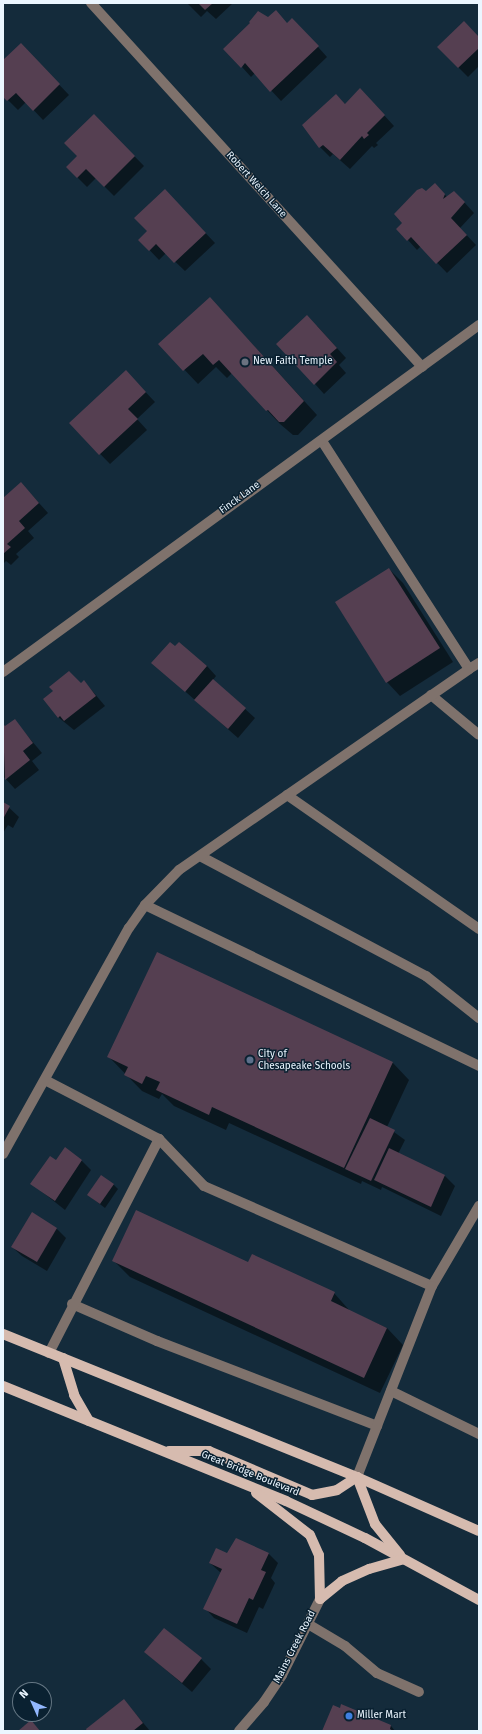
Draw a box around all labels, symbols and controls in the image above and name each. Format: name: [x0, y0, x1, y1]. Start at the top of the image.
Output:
street label: Robert Welch Lane: [223, 150, 289, 220]
place label: New Faith Temple: [253, 356, 333, 368]
marker: New Faith Temple: [240, 357, 250, 367]
street label: Finck Lane: [217, 479, 263, 517]
place label: City of Chesapeake Schools: [258, 1048, 350, 1072]
marker: City of Chesapeake Schools: [245, 1055, 255, 1065]
street label: Great Bridge Boulevard: [199, 1449, 301, 1499]
street label: Mains Creek Road: [272, 1609, 318, 1685]
north arrow: [12, 1682, 52, 1722]
text: N: [17, 1687, 31, 1701]
place label: Miller Mart: [357, 1710, 406, 1722]
marker: Miller Mart: [344, 1711, 354, 1721]

